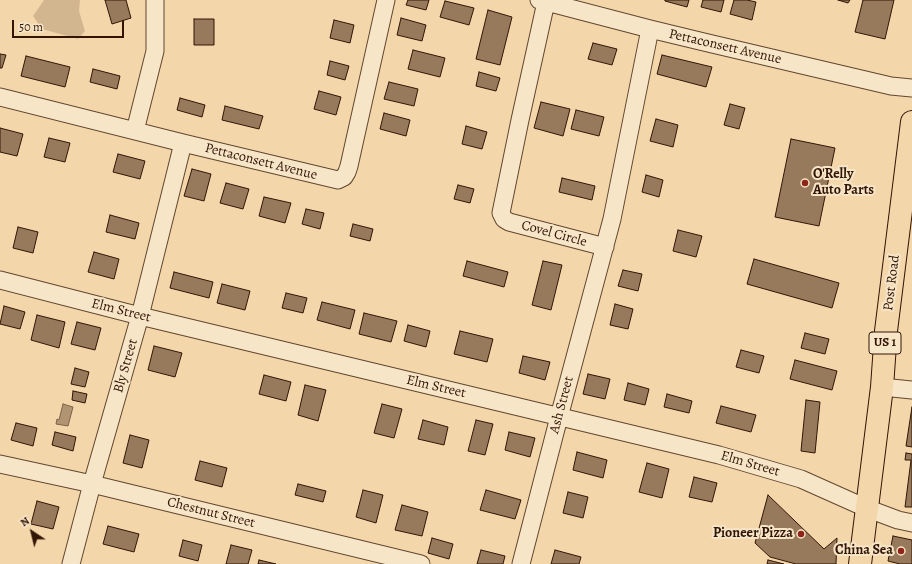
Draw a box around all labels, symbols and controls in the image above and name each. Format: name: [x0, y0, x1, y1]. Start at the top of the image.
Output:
scale bar: [14, 12, 126, 38]
text: 50 m: [19, 19, 43, 35]
street label: Pettaconsett Avenue: [667, 26, 783, 68]
street label: Pettaconsett Avenue: [203, 140, 319, 184]
place label: O'Relly Auto Parts: [813, 167, 874, 200]
marker: O'Relly Auto Parts: [800, 178, 810, 188]
street label: Covel Circle: [519, 217, 589, 251]
street label: Post Road: [880, 254, 904, 312]
street label: Elm Street: [90, 296, 152, 326]
road number: US 1: [869, 332, 901, 354]
street label: Bly Street: [110, 337, 142, 395]
street label: Elm Street: [405, 372, 467, 402]
street label: Ash Street: [546, 375, 578, 435]
street label: Elm Street: [719, 448, 781, 480]
street label: Chestnut Street: [165, 494, 257, 532]
north arrow: [12, 512, 52, 552]
text: N: [17, 513, 32, 530]
place label: Pioneer Pizza: [713, 526, 793, 542]
marker: Pioneer Pizza: [796, 529, 806, 539]
place label: China Sea: [835, 543, 893, 559]
marker: China Sea: [896, 546, 906, 556]

